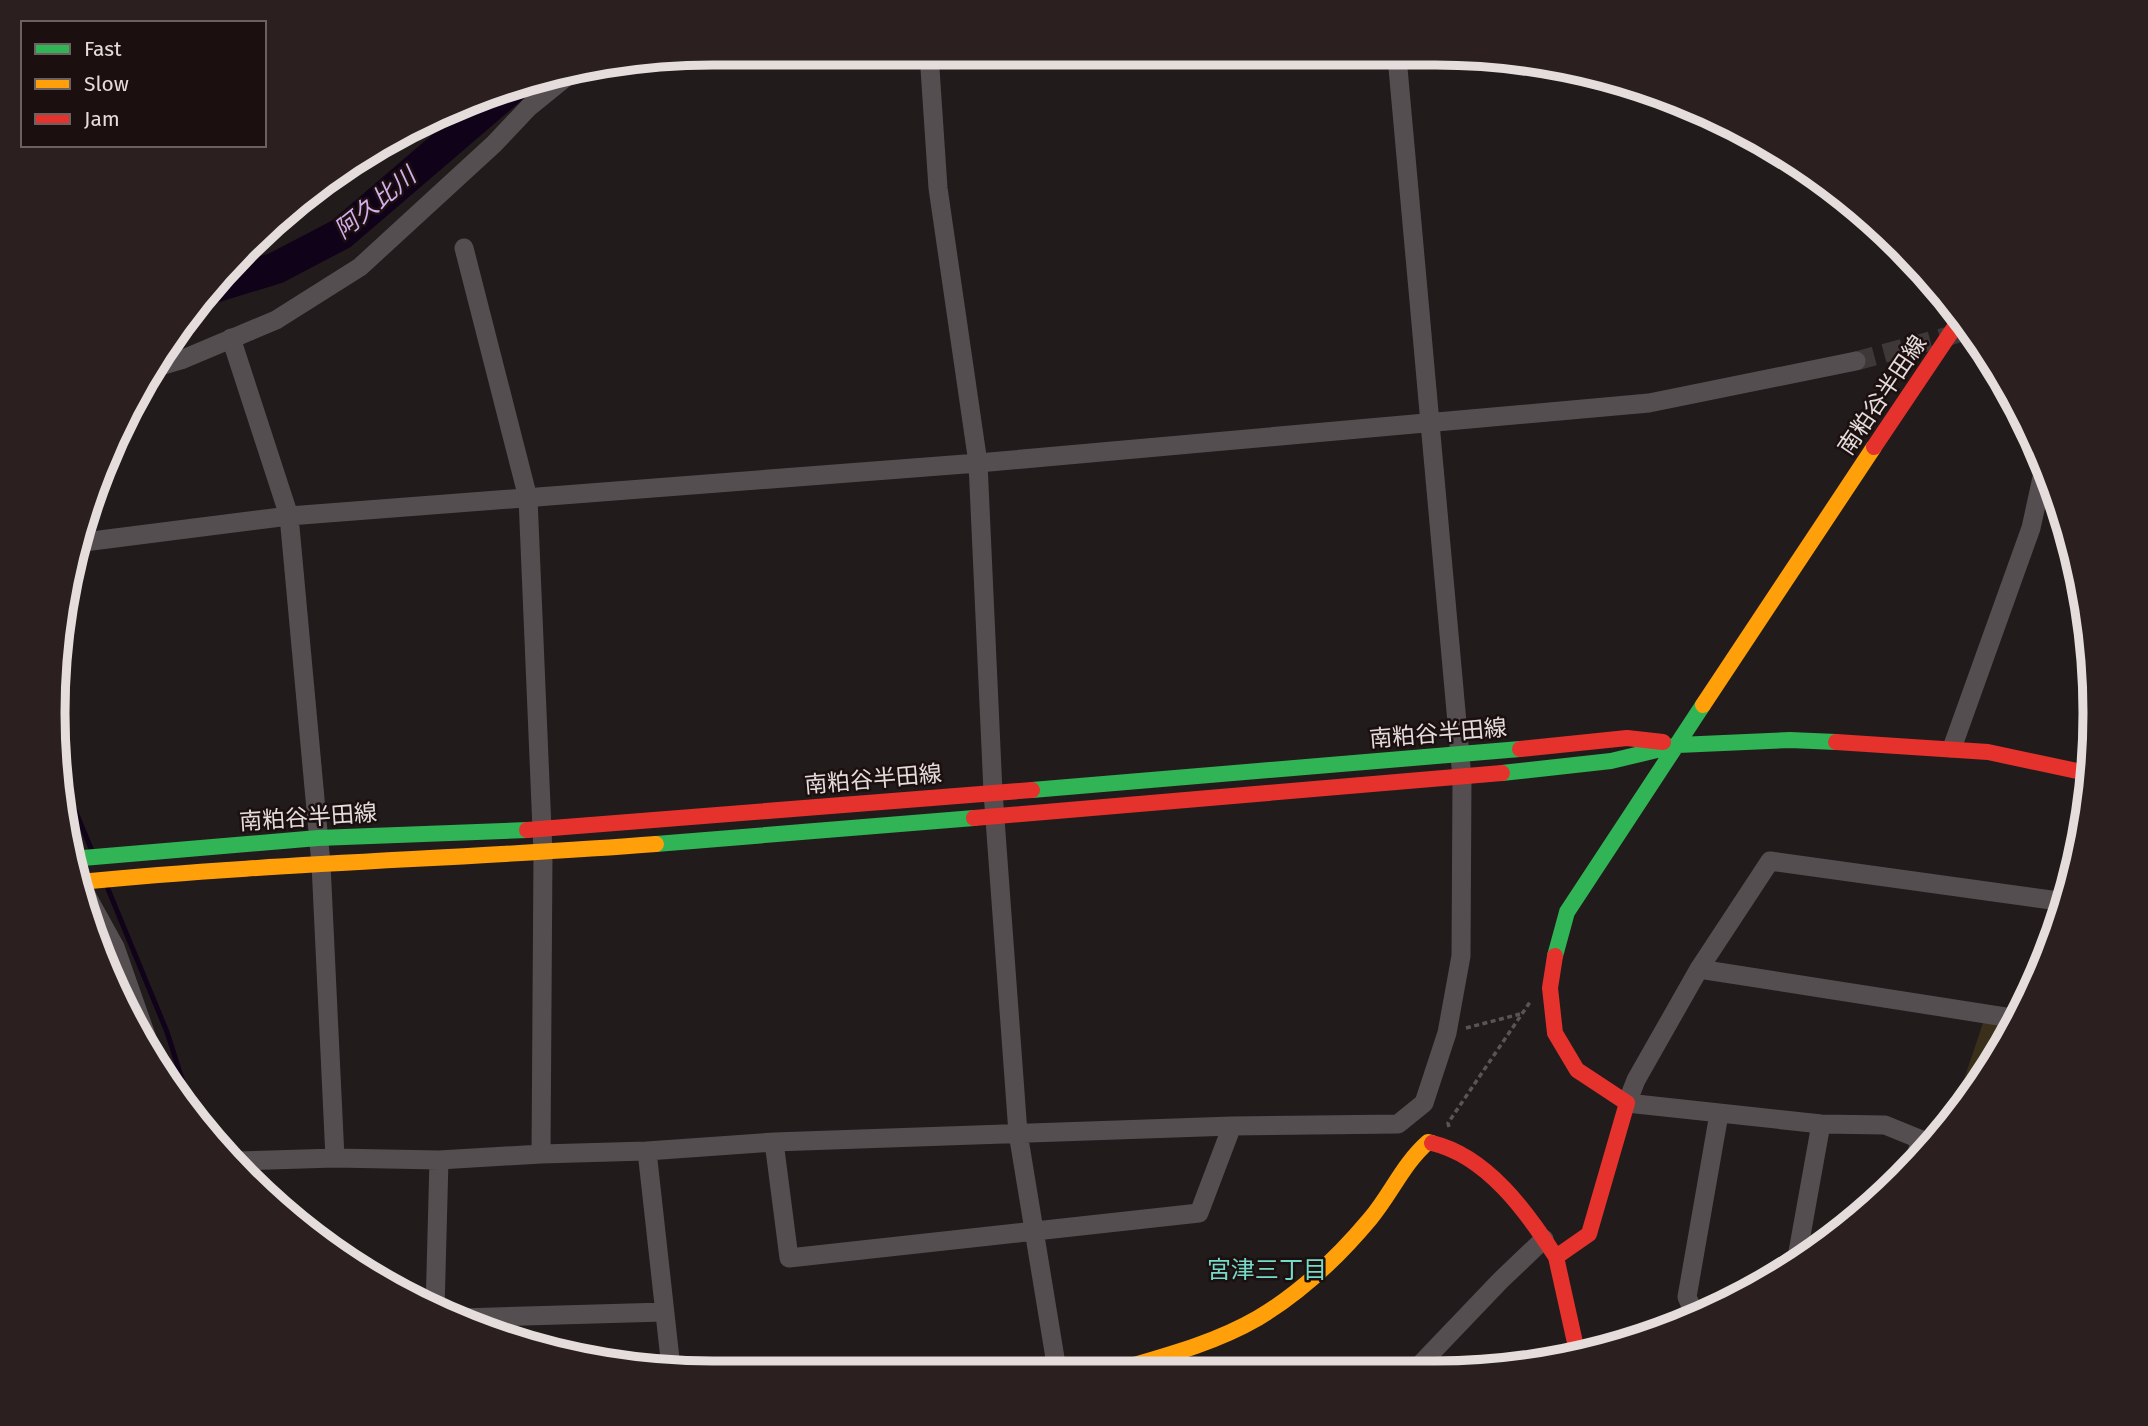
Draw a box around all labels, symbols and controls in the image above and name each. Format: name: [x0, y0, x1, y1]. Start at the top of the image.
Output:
legend: [21, 21, 266, 147]
text: Fast: [84, 36, 122, 62]
text: Slow: [84, 71, 129, 97]
text: Jam: [84, 106, 120, 132]
water label: 阿久比川: [329, 160, 423, 244]
street label: 南粕谷半田線: [1832, 330, 1932, 460]
street label: 南粕谷半田線: [1368, 713, 1508, 753]
street label: 南粕谷半田線: [803, 759, 943, 799]
street label: 南粕谷半田線: [238, 798, 378, 836]
district label: 宮津三丁目: [1207, 1256, 1327, 1284]

